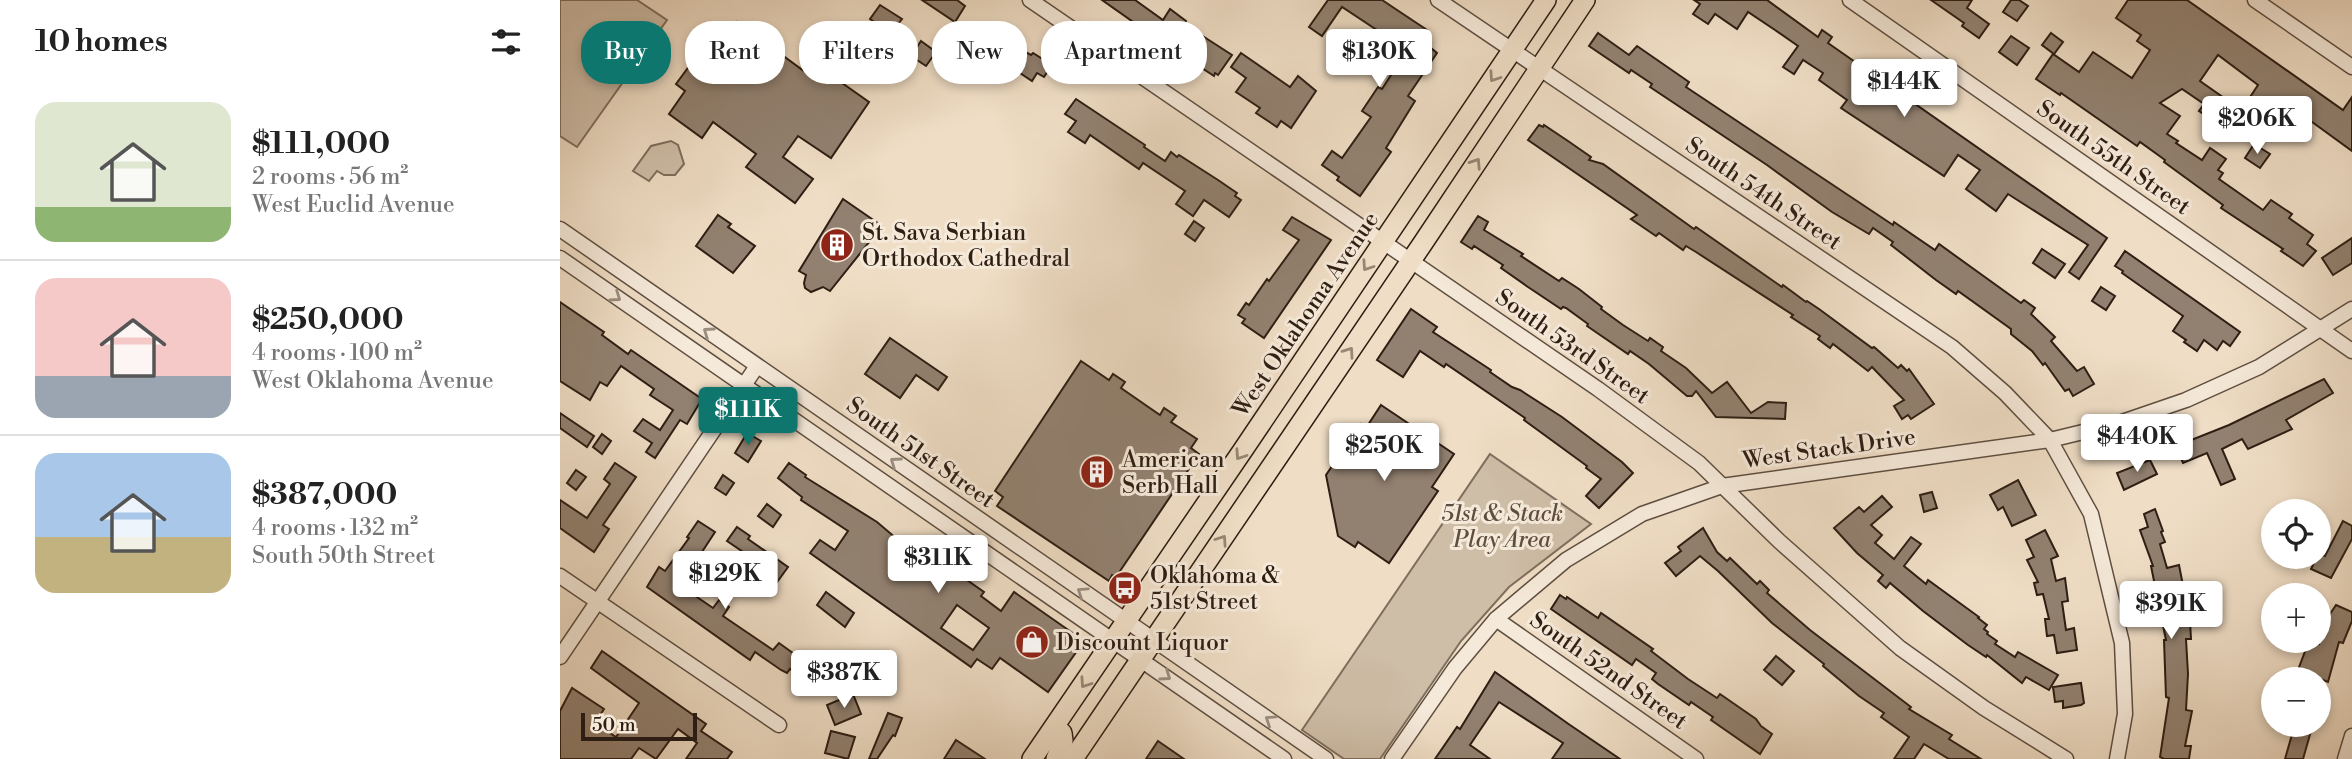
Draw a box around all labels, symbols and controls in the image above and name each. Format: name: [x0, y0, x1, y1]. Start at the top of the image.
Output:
chip: Buy: [581, 21, 671, 84]
chip: Rent: [685, 21, 785, 84]
chip: Filters: [799, 21, 918, 84]
chip: New: [932, 21, 1027, 84]
chip: Apartment: [1041, 21, 1207, 84]
text: 10 homes: [35, 23, 168, 61]
icon: filters: [487, 23, 525, 61]
pin: $130K: [1330, 29, 1428, 89]
text: $130K: [1342, 38, 1416, 66]
pin: $144K: [1855, 60, 1953, 119]
text: $144K: [1867, 68, 1941, 96]
one-way arrow: [1490, 69, 1502, 82]
street label: South 55th Street: [2031, 95, 2196, 221]
pin: $206K: [2208, 96, 2306, 156]
text: $206K: [2218, 105, 2296, 133]
text: $111,000: [252, 125, 390, 163]
icon: home: [91, 130, 175, 214]
street label: South 54th Street: [1680, 131, 1847, 256]
one-way arrow: [1468, 158, 1481, 171]
text: 2 rooms · 56 m²: [252, 163, 408, 191]
text: West Euclid Avenue: [252, 191, 455, 219]
street label: West Oklahoma Avenue: [1226, 207, 1385, 423]
place label: St. Sava Serbian Orthodox Cathedral: [862, 219, 1070, 273]
building icon: St. Sava Serbian Orthodox Cathedral: [818, 226, 856, 264]
one-way arrow: [1363, 258, 1375, 271]
street label: South 53rd Street: [1490, 283, 1655, 410]
one-way arrow: [608, 289, 621, 301]
text: $250,000: [252, 301, 404, 339]
icon: home: [91, 306, 175, 390]
one-way arrow: [703, 327, 716, 340]
text: 4 rooms · 100 m²: [252, 339, 422, 367]
one-way arrow: [1341, 347, 1353, 360]
text: West Oklahoma Avenue: [252, 367, 494, 395]
pin: $111K: [699, 388, 797, 447]
street label: South 51st Street: [841, 391, 1000, 514]
text: $111K: [715, 396, 781, 424]
pin: $440K: [2088, 414, 2186, 474]
street label: West Stack Drive: [1740, 423, 1917, 475]
text: $440K: [2097, 423, 2177, 451]
pin: $250K: [1335, 424, 1433, 483]
text: $250K: [1345, 432, 1423, 460]
place label: American Serb Hall: [1121, 446, 1225, 500]
one-way arrow: [1235, 447, 1248, 460]
building icon: American Serb Hall: [1078, 453, 1116, 491]
one-way arrow: [890, 458, 903, 470]
text: $387,000: [252, 476, 397, 514]
icon: home: [91, 481, 175, 565]
map controls: [2261, 499, 2331, 737]
button: locate: [2261, 499, 2331, 569]
park label: 51st & Stack Play Area: [1441, 500, 1563, 554]
text: 4 rooms · 132 m²: [252, 514, 418, 542]
one-way arrow: [1213, 535, 1226, 548]
pin: $311K: [889, 536, 987, 595]
text: South 50th Street: [252, 542, 435, 570]
text: $311K: [904, 544, 972, 572]
pin: $129K: [676, 552, 774, 611]
text: $129K: [689, 560, 761, 588]
place label: Oklahoma & 51st Street: [1150, 562, 1281, 616]
bus stop icon: Oklahoma & 51st Street: [1106, 569, 1144, 607]
pin: $391K: [2122, 582, 2220, 641]
button: +: [2261, 583, 2331, 653]
one-way arrow: [1077, 588, 1090, 600]
text: $391K: [2136, 590, 2206, 618]
street label: South 52nd Street: [1524, 606, 1693, 736]
shop icon: Discount Liquor: [1013, 623, 1051, 661]
place label: Discount Liquor: [1056, 629, 1229, 657]
pin: $387K: [795, 650, 893, 710]
text: $387K: [807, 659, 881, 687]
button: −: [2261, 667, 2331, 737]
one-way arrow: [1158, 668, 1171, 680]
one-way arrow: [1081, 675, 1093, 688]
scale bar: [581, 710, 696, 742]
text: 50 m: [592, 713, 636, 737]
one-way arrow: [1265, 716, 1278, 728]

